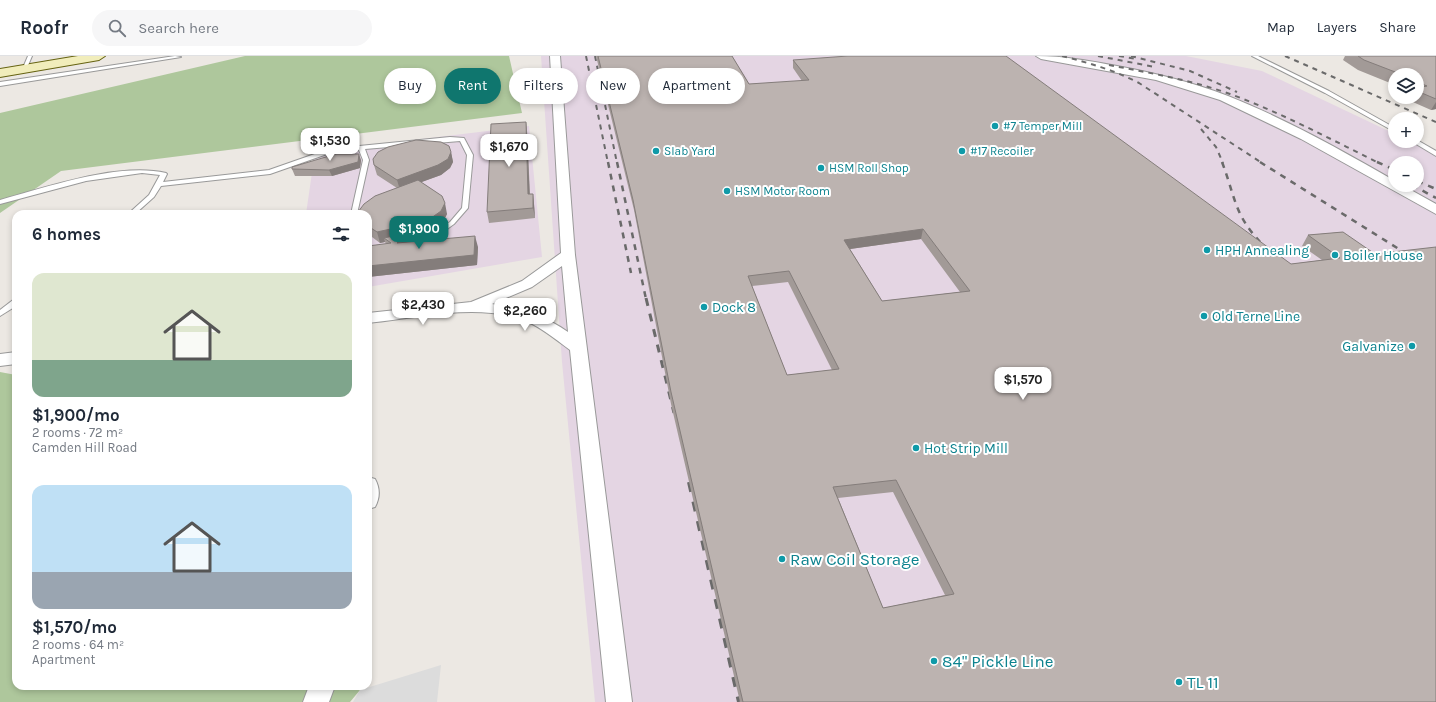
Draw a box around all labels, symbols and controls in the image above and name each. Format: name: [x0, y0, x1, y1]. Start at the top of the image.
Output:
search box: [92, 10, 372, 46]
text: Roofr: [20, 17, 68, 39]
icon: search: [106, 17, 128, 39]
text: Search here: [138, 19, 219, 37]
text: Map: [1267, 19, 1295, 36]
text: Layers: [1317, 19, 1357, 36]
text: Share: [1379, 19, 1416, 36]
chip: Buy: [384, 68, 436, 104]
chip: Rent: [444, 68, 501, 104]
chip: Filters: [509, 68, 578, 104]
chip: New: [586, 68, 640, 104]
chip: Apartment: [648, 68, 745, 104]
map controls: [1388, 68, 1424, 192]
button: layers: [1388, 68, 1424, 104]
button: +: [1388, 112, 1424, 148]
place label: #7 Temper Mill: [1003, 119, 1082, 133]
marker: #7 Temper Mill: [990, 121, 1000, 131]
pin: $1,530: [297, 128, 363, 162]
text: $1,530: [310, 133, 350, 148]
pin: $1,670: [476, 134, 542, 168]
text: $1,670: [489, 139, 529, 154]
place label: Slab Yard: [664, 144, 715, 158]
place label: #17 Recoiler: [970, 144, 1034, 158]
marker: Slab Yard: [651, 146, 661, 156]
marker: #17 Recoiler: [957, 146, 967, 156]
button: −: [1388, 156, 1424, 192]
place label: HSM Roll Shop: [829, 161, 909, 175]
marker: HSM Roll Shop: [816, 163, 826, 173]
place label: HSM Motor Room: [735, 184, 830, 198]
marker: HSM Motor Room: [722, 186, 732, 196]
pin: $1,900: [386, 216, 452, 250]
text: $1,900: [398, 221, 440, 236]
icon: filters: [330, 223, 352, 245]
text: 6 homes: [32, 224, 101, 244]
place label: HPH Annealing: [1215, 242, 1309, 259]
marker: HPH Annealing: [1202, 245, 1212, 255]
place label: Boiler House: [1343, 247, 1423, 264]
marker: Boiler House: [1330, 250, 1340, 260]
pin: $2,430: [390, 292, 456, 326]
text: $2,430: [401, 297, 445, 312]
pin: $2,260: [492, 298, 558, 332]
icon: home: [156, 299, 228, 371]
place label: Dock 8: [712, 299, 756, 316]
marker: Dock 8: [699, 302, 709, 312]
text: $2,260: [503, 303, 547, 318]
place label: Old Terne Line: [1212, 308, 1300, 325]
marker: Old Terne Line: [1199, 311, 1209, 321]
place label: Galvanize: [1342, 338, 1404, 355]
marker: Galvanize: [1407, 341, 1417, 351]
pin: $1,570: [990, 367, 1056, 401]
text: $1,570: [1003, 372, 1043, 387]
text: $1,900/mo: [32, 405, 120, 425]
text: 2 rooms · 72 m²: [32, 425, 123, 440]
text: Camden Hill Road: [32, 440, 137, 455]
place label: Hot Strip Mill: [924, 440, 1008, 457]
marker: Hot Strip Mill: [911, 443, 921, 453]
icon: home: [156, 511, 228, 583]
place label: Raw Coil Storage: [790, 549, 920, 569]
marker: Raw Coil Storage: [777, 554, 787, 564]
text: $1,570/mo: [32, 617, 117, 637]
text: 2 rooms · 64 m²: [32, 637, 124, 652]
place label: 84" Pickle Line: [942, 651, 1054, 671]
text: Apartment: [32, 652, 95, 667]
marker: 84" Pickle Line: [929, 656, 939, 666]
place label: TL 11: [1187, 672, 1219, 692]
marker: TL 11: [1174, 677, 1184, 687]

